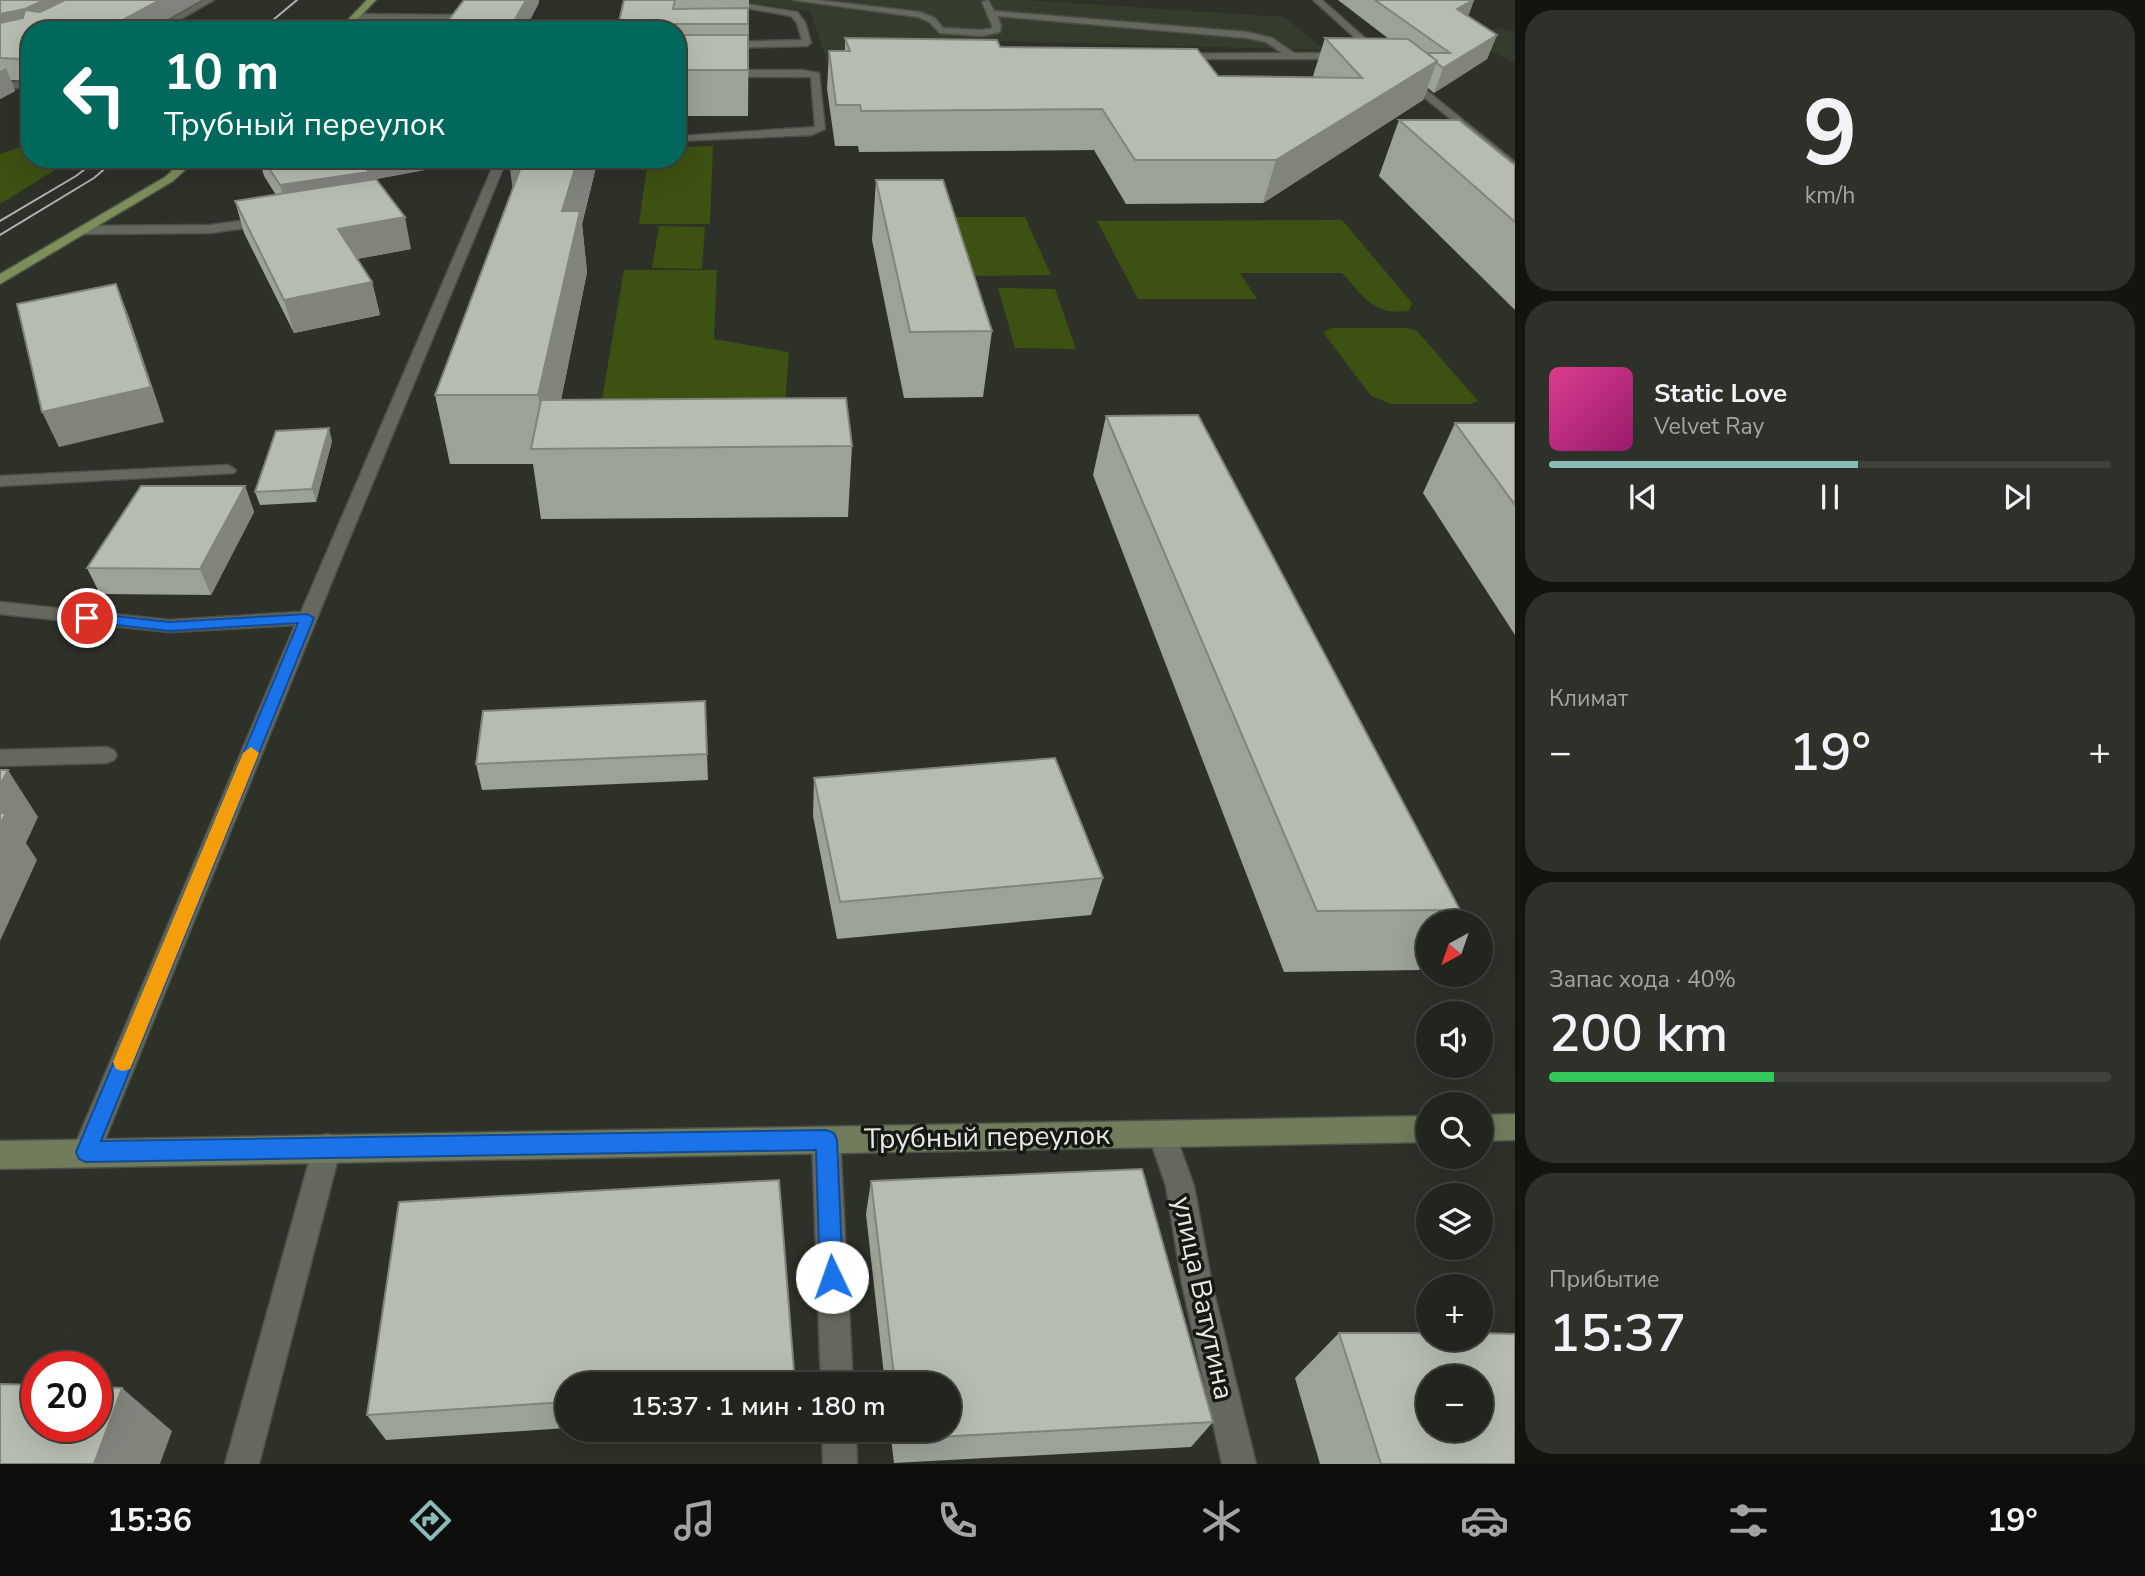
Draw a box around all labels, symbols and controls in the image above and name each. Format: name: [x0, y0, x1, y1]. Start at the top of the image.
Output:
text: 10 m: [164, 39, 279, 106]
icon: left: [49, 49, 140, 140]
text: 9: [1803, 72, 1857, 196]
text: Трубный переулок: [164, 103, 445, 146]
text: km/h: [1805, 180, 1855, 211]
text: Static Love: [1654, 376, 1787, 411]
text: Velvet Ray: [1654, 411, 1764, 442]
icon: previous: [1624, 478, 1662, 516]
icon: pause: [1811, 478, 1849, 516]
icon: next: [1998, 478, 2036, 516]
pin: [57, 588, 117, 648]
icon: arrive: [68, 599, 106, 637]
text: Климат: [1549, 683, 1628, 714]
text: 19°: [1789, 717, 1871, 788]
text: −: [1549, 727, 1572, 778]
text: +: [2088, 727, 2111, 778]
north arrow: [1416, 910, 1493, 987]
map controls: [1416, 910, 1493, 1442]
text: Запас хода · 40%: [1549, 964, 1736, 995]
text: 200 km: [1549, 998, 1728, 1069]
button: sound: [1416, 1001, 1493, 1078]
button: search: [1416, 1092, 1493, 1169]
street label: Трубный переулок: [864, 1116, 1110, 1158]
button: layers: [1416, 1183, 1493, 1260]
street label: улица Ватутина: [1163, 1193, 1243, 1403]
position arrow: [795, 1240, 869, 1314]
text: Прибытие: [1549, 1264, 1659, 1295]
button: +: [1416, 1274, 1493, 1351]
text: 15:37: [1549, 1298, 1686, 1369]
speed limit sign: 20: [21, 1351, 112, 1442]
button: −: [1416, 1365, 1493, 1442]
text: 15:37 · 1 мин · 180 m: [630, 1389, 886, 1424]
icon: directions: [406, 1496, 455, 1545]
icon: music: [670, 1496, 719, 1545]
icon: phone: [933, 1496, 982, 1545]
icon: climate: [1197, 1496, 1246, 1545]
icon: car: [1460, 1496, 1509, 1545]
icon: filters: [1724, 1496, 1773, 1545]
text: 15:36: [107, 1499, 192, 1542]
text: 19°: [1987, 1499, 2038, 1542]

